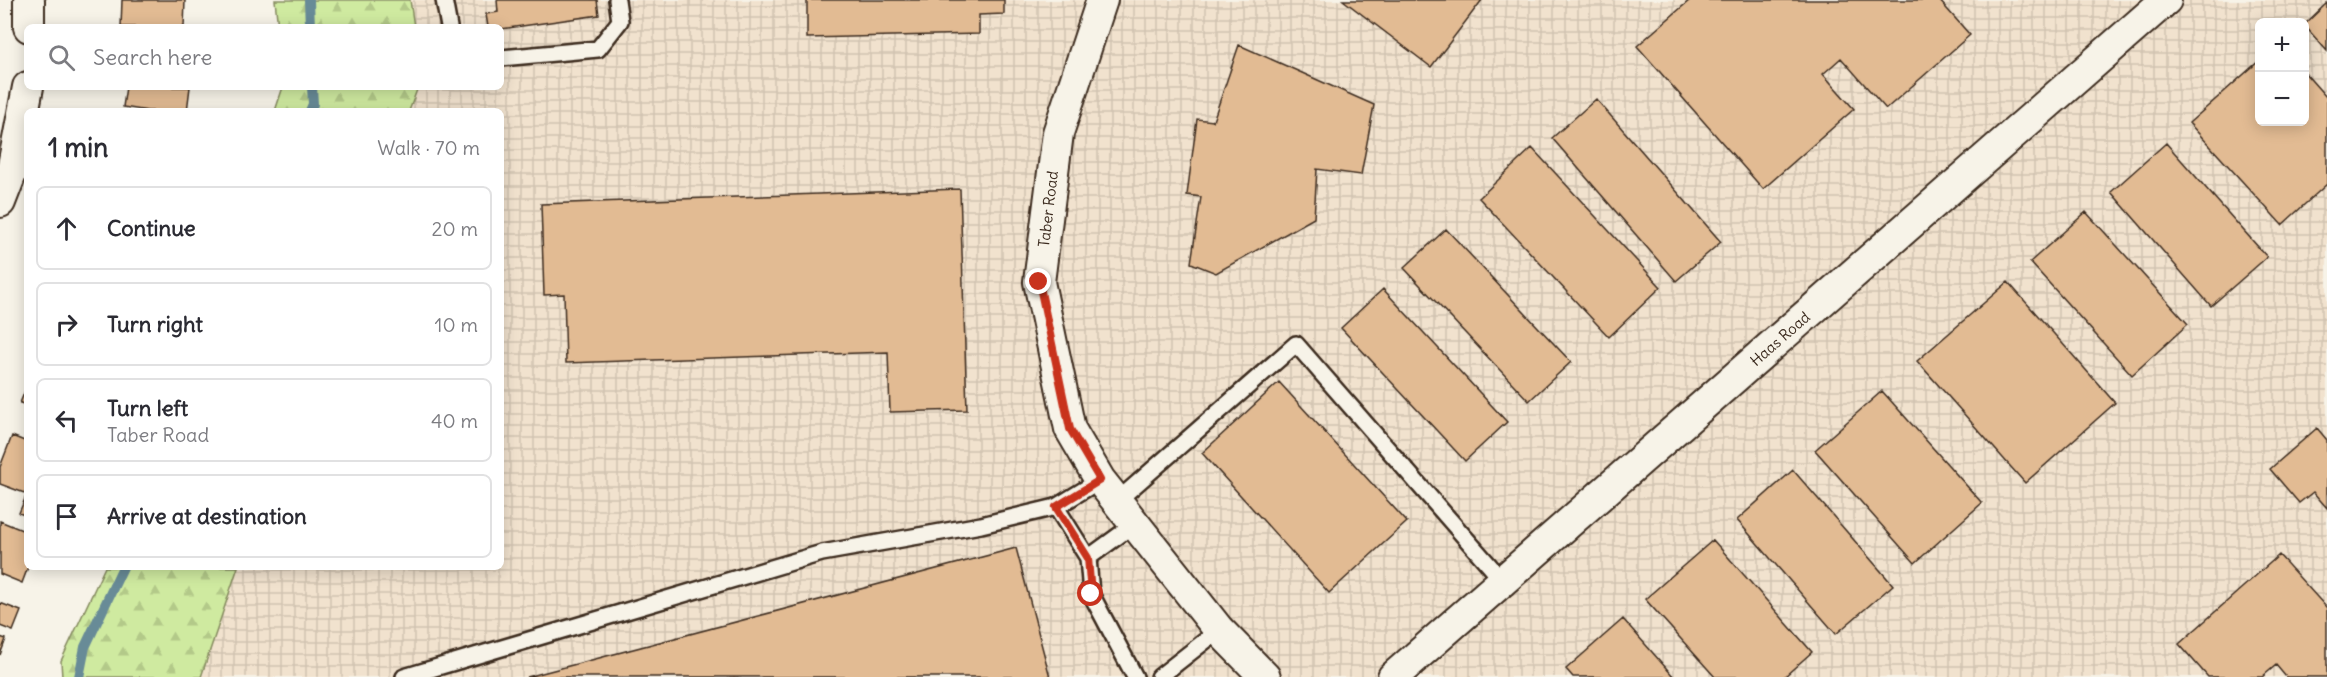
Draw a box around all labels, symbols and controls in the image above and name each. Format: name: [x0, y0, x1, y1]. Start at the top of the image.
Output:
map controls: [2255, 18, 2309, 126]
button: +: [2255, 18, 2309, 72]
search box: [24, 24, 504, 90]
icon: search: [45, 41, 78, 74]
text: Search here: [93, 43, 212, 71]
button: −: [2255, 72, 2309, 126]
text: 1 min: [48, 131, 108, 164]
text: Walk · 70 m: [377, 135, 480, 160]
street label: Taber Road: [1034, 170, 1062, 248]
icon: ahead: [50, 212, 83, 245]
text: Continue: [107, 214, 196, 242]
text: 20 m: [432, 216, 478, 241]
route end: [1025, 268, 1051, 294]
street label: Haas Road: [1746, 307, 1814, 370]
icon: right: [50, 308, 83, 341]
text: Turn right: [107, 310, 203, 338]
text: 10 m: [435, 312, 478, 337]
text: Turn left: [107, 394, 188, 422]
icon: left: [50, 404, 83, 437]
text: 40 m: [431, 408, 478, 433]
text: Taber Road: [107, 422, 209, 447]
icon: arrive: [50, 500, 83, 533]
text: Arrive at destination: [107, 502, 307, 530]
route start: [1077, 580, 1103, 606]

